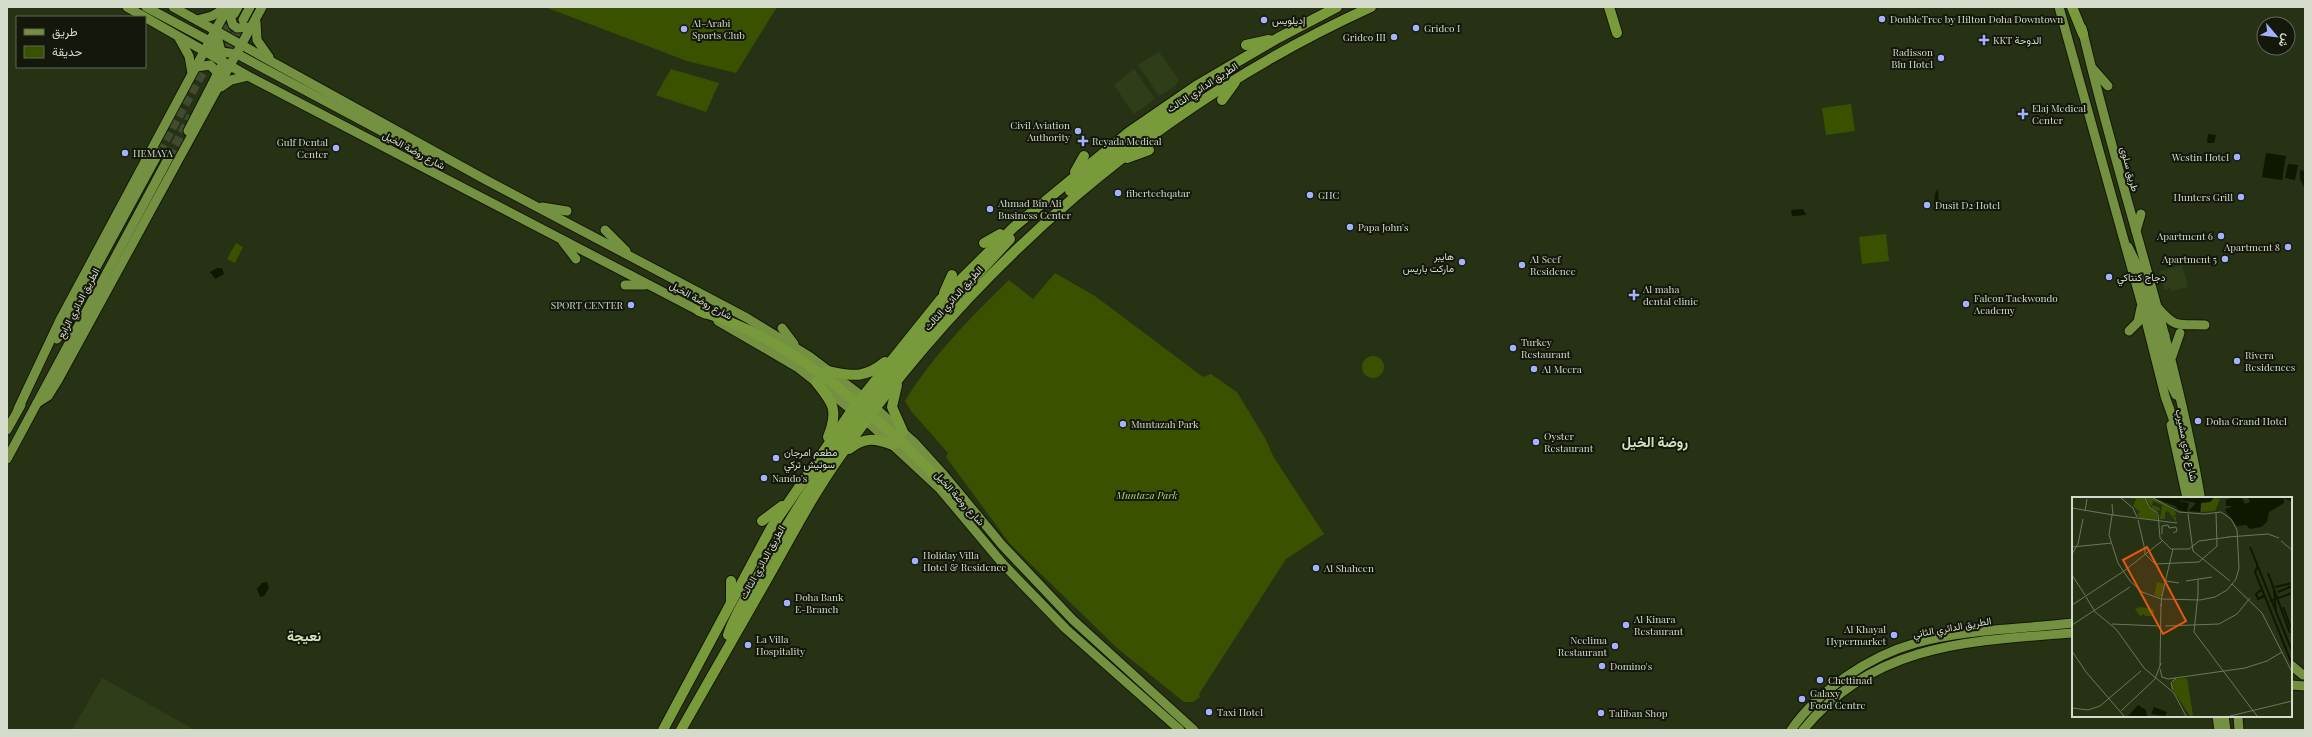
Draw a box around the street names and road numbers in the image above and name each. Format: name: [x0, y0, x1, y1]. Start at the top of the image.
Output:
street label: الطريق الدائري الثالث: [1164, 59, 1241, 117]
street label: شارع روضة الخيل: [380, 128, 448, 172]
street label: طريق سلوى: [2117, 145, 2143, 194]
street label: الطريق الدائري الثالث: [920, 263, 987, 335]
street label: الطريق الدائري الرابع: [53, 265, 104, 342]
street label: شارع روضة الخيل: [667, 278, 735, 322]
street label: شارع وادي مشيرب: [2171, 408, 2201, 483]
street label: شارع روضة الخيل: [932, 468, 988, 528]
street label: الطريق الدائري الثالث: [736, 523, 790, 602]
street label: الطريق الدائري الثاني: [1912, 613, 1993, 643]

